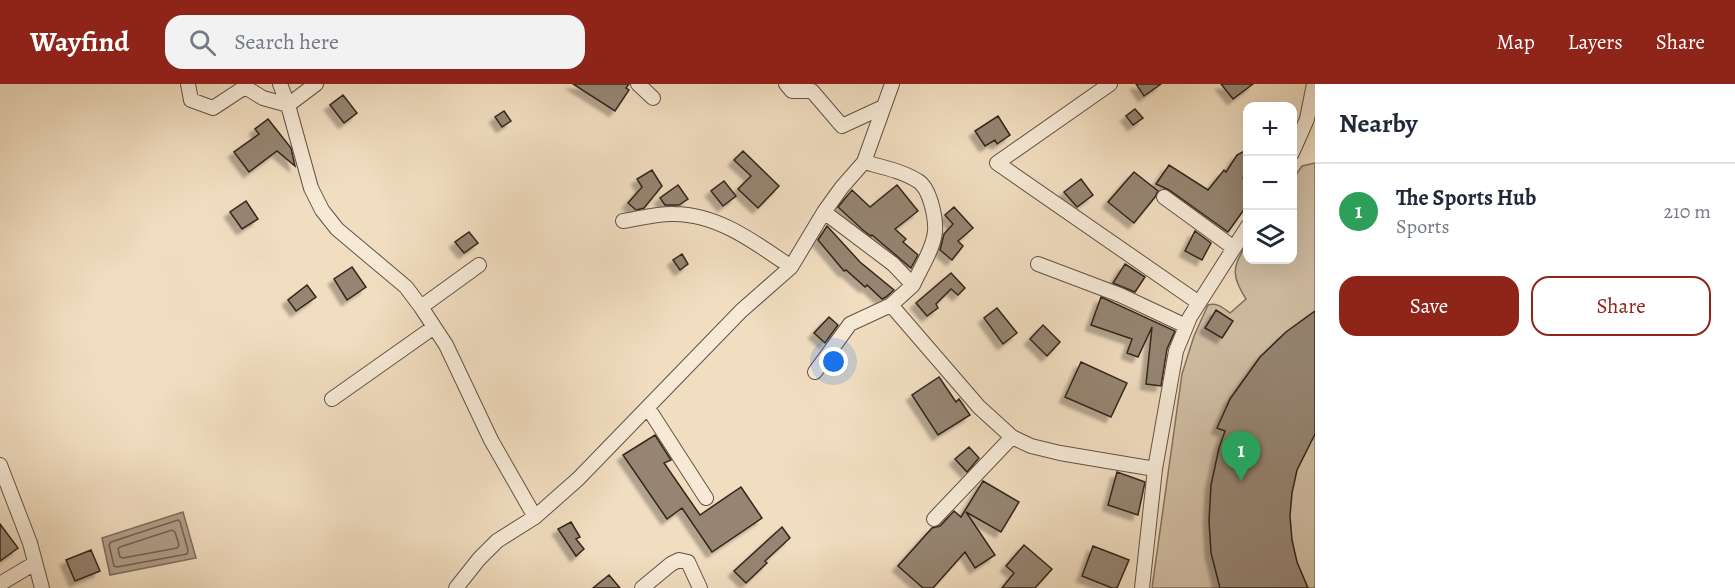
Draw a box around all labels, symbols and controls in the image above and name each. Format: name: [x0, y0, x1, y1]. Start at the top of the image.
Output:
search box: [165, 15, 585, 69]
text: Wayfind: [30, 23, 129, 61]
icon: search: [186, 26, 219, 59]
text: Search here: [234, 27, 339, 57]
text: Map: [1496, 28, 1535, 56]
text: Layers: [1568, 28, 1623, 56]
text: Share: [1656, 28, 1705, 56]
map controls: [1243, 102, 1297, 264]
button: +: [1243, 102, 1297, 156]
text: Nearby: [1339, 106, 1418, 141]
button: −: [1243, 156, 1297, 210]
text: The Sports Hub: [1396, 183, 1536, 213]
text: 1: [1355, 198, 1362, 225]
text: 210 m: [1663, 198, 1711, 225]
button: layers: [1243, 210, 1297, 264]
text: Sports: [1396, 213, 1449, 240]
button: Save: [1339, 276, 1519, 336]
button: Share: [1531, 276, 1711, 336]
your location: [819, 347, 848, 376]
pin: 1: [1222, 432, 1260, 481]

